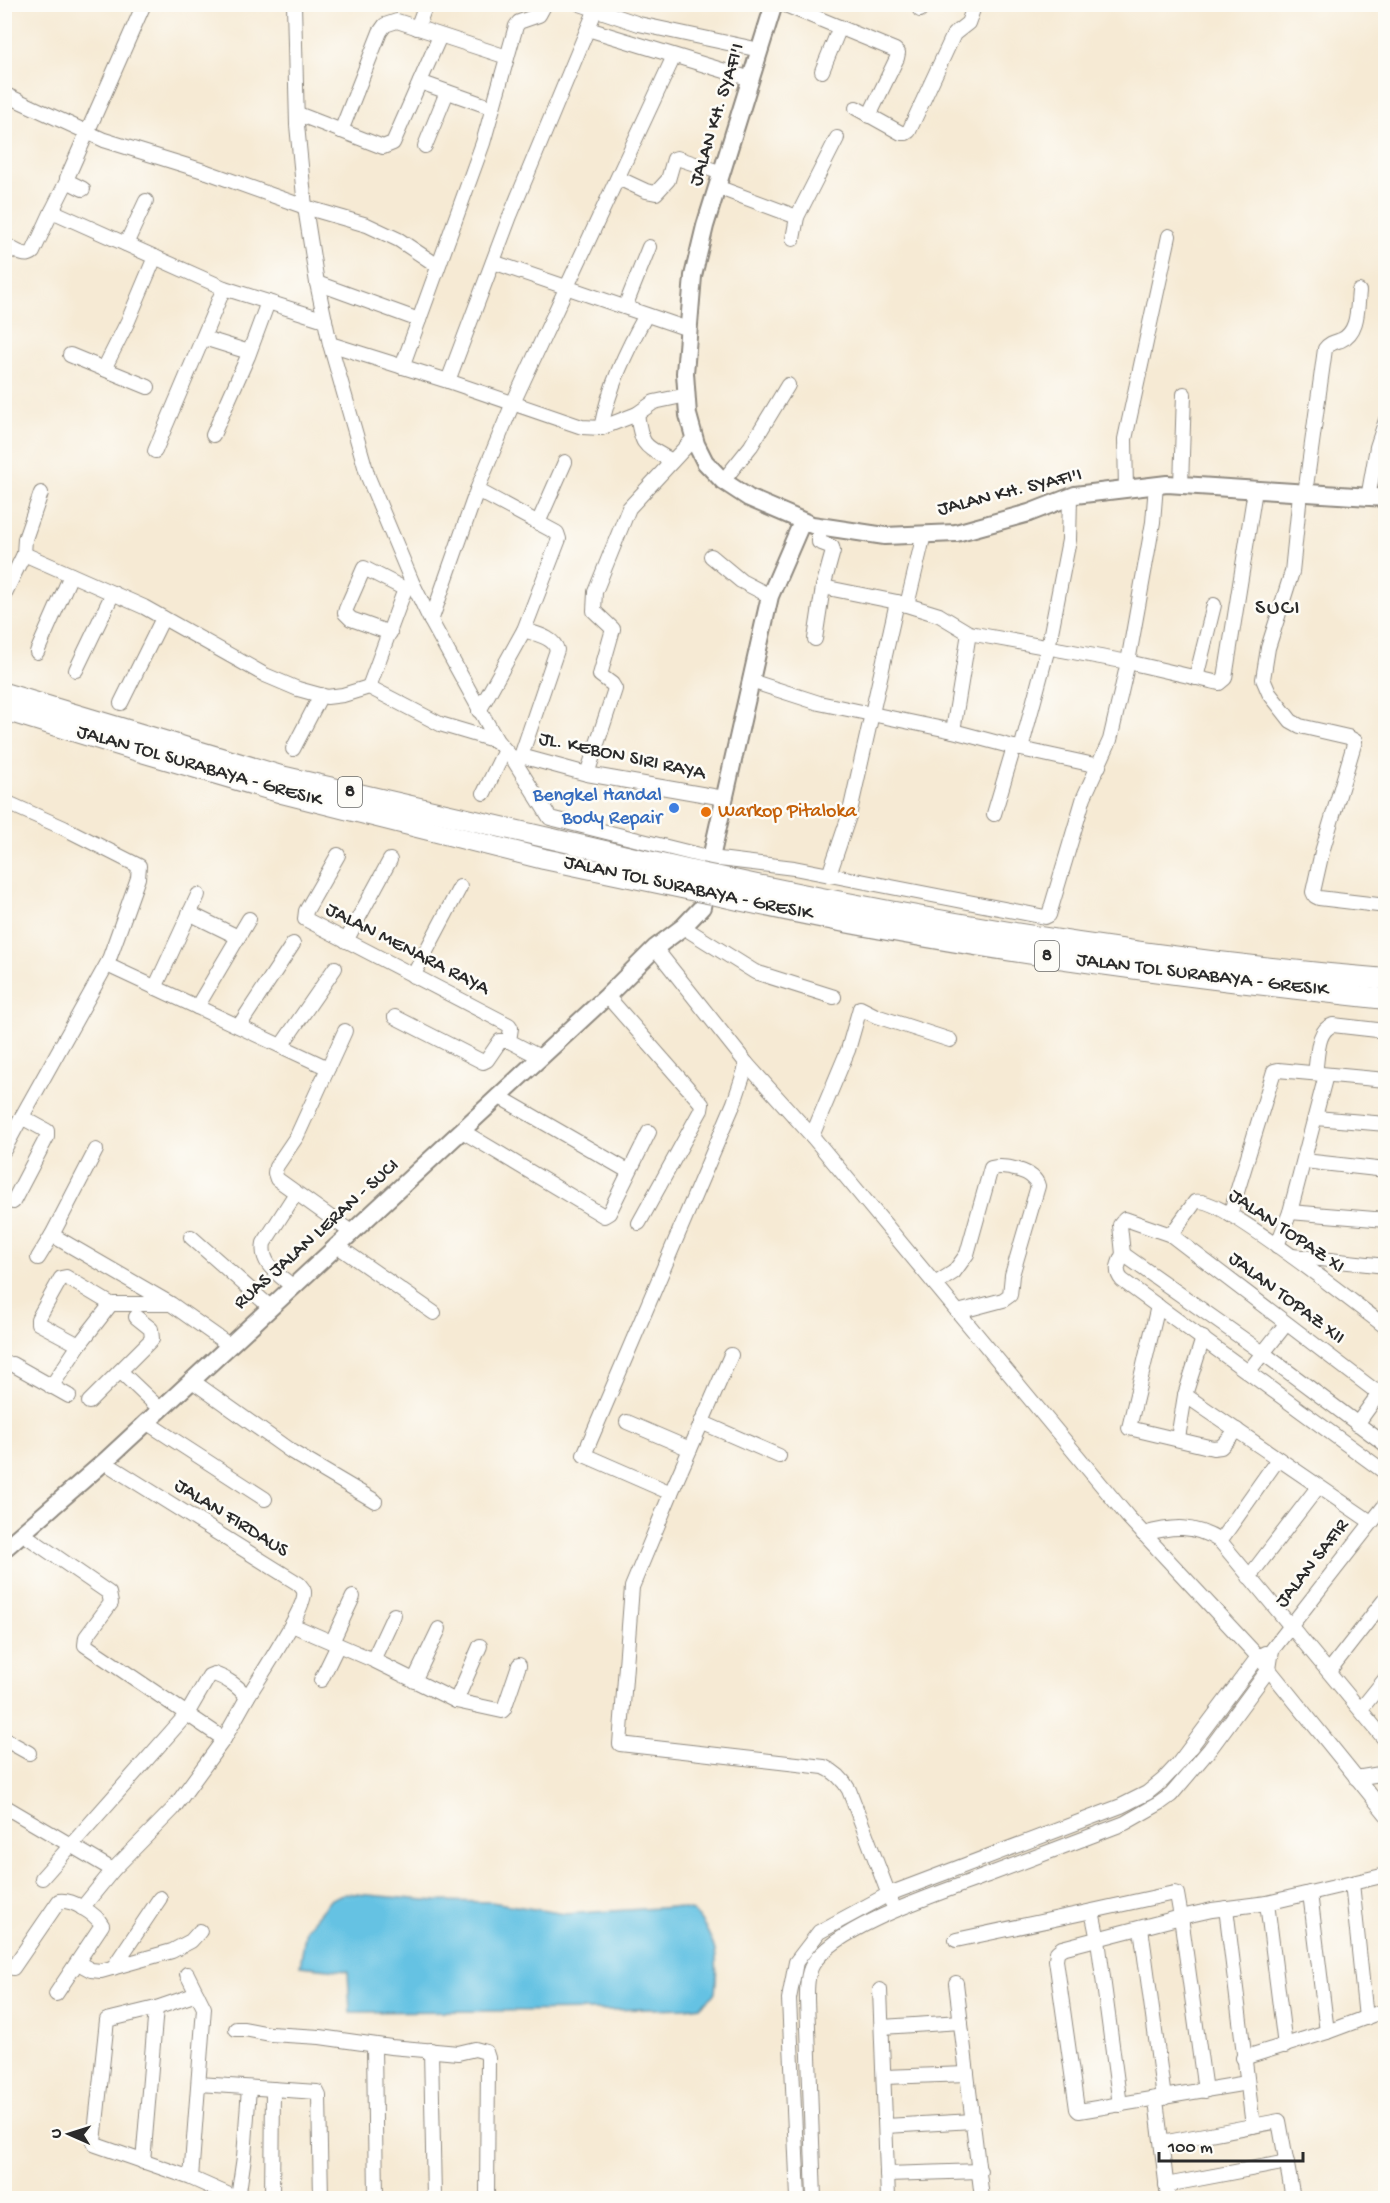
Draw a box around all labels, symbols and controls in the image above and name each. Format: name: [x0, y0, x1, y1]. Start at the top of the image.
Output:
street label: JALAN KH. SYAFI'I: [685, 41, 751, 189]
street label: JALAN KH. SYAFI'I: [935, 464, 1085, 522]
district label: SUCI: [1255, 596, 1301, 622]
street label: JALAN TOL SURABAYA - GRESIK: [74, 721, 326, 814]
street label: JL. KEBON SIRI RAYA: [537, 728, 709, 786]
road number: 8: [338, 777, 362, 807]
place label: Bengkel Handal Body Repair: [532, 785, 664, 831]
marker: Bengkel Handal Body Repair: [667, 801, 681, 815]
place label: Warkop Pitaloka: [718, 801, 857, 824]
marker: Warkop Pitaloka: [699, 805, 713, 819]
street label: JALAN TOL SURABAYA - GRESIK: [562, 851, 816, 927]
street label: JALAN MENARA RAYA: [321, 899, 494, 1002]
road number: 8: [1035, 941, 1059, 971]
street label: JALAN TOL SURABAYA - GRESIK: [1075, 949, 1331, 1003]
street label: RUAS JALAN LERAN - SUCI: [230, 1155, 404, 1315]
street label: JALAN TOPAZ XI: [1224, 1185, 1348, 1279]
street label: JALAN TOPAZ XII: [1223, 1248, 1349, 1350]
street label: JALAN FIRDAUS: [170, 1475, 293, 1564]
street label: JALAN SAFIR: [1271, 1514, 1356, 1613]
north arrow: [39, 2104, 99, 2164]
scale bar: [1159, 2125, 1303, 2163]
text: U: [48, 2128, 67, 2139]
text: 100 m: [1167, 2138, 1213, 2159]

